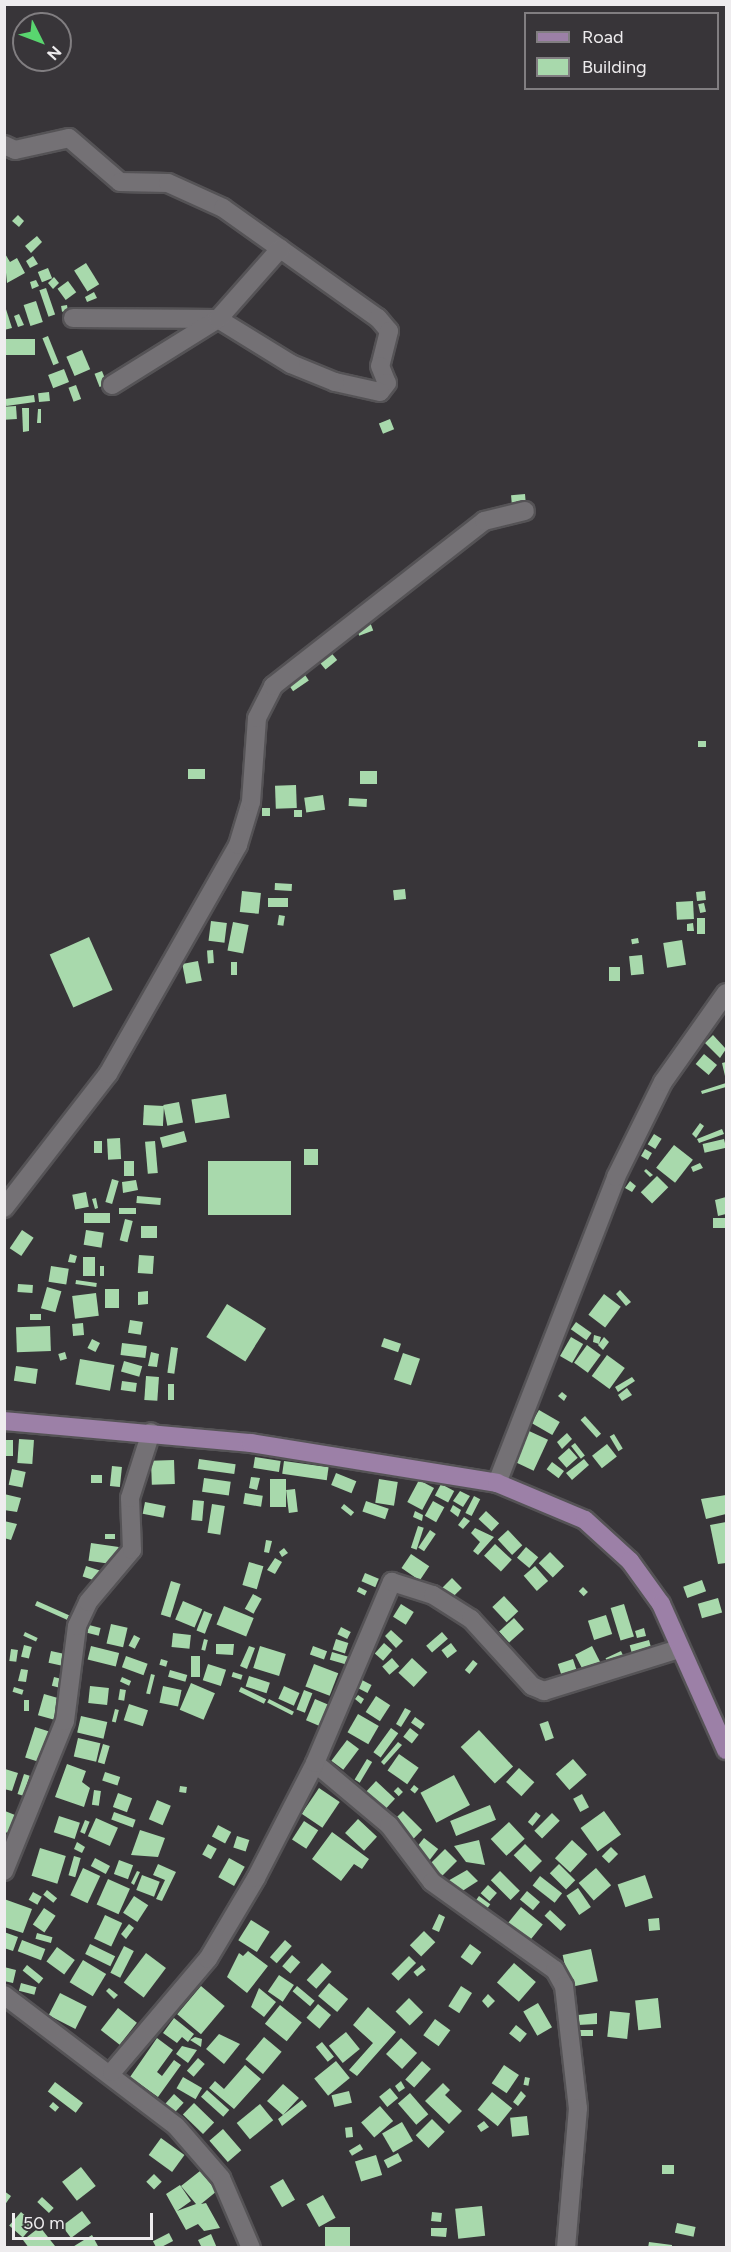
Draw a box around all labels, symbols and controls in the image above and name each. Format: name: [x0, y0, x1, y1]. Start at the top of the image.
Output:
north arrow: [12, 12, 72, 72]
legend: [524, 12, 719, 90]
text: Road: [582, 26, 623, 48]
text: N: [43, 42, 65, 64]
text: Building: [582, 56, 647, 78]
scale bar: [15, 2201, 156, 2239]
text: 50 m: [23, 2212, 65, 2234]

